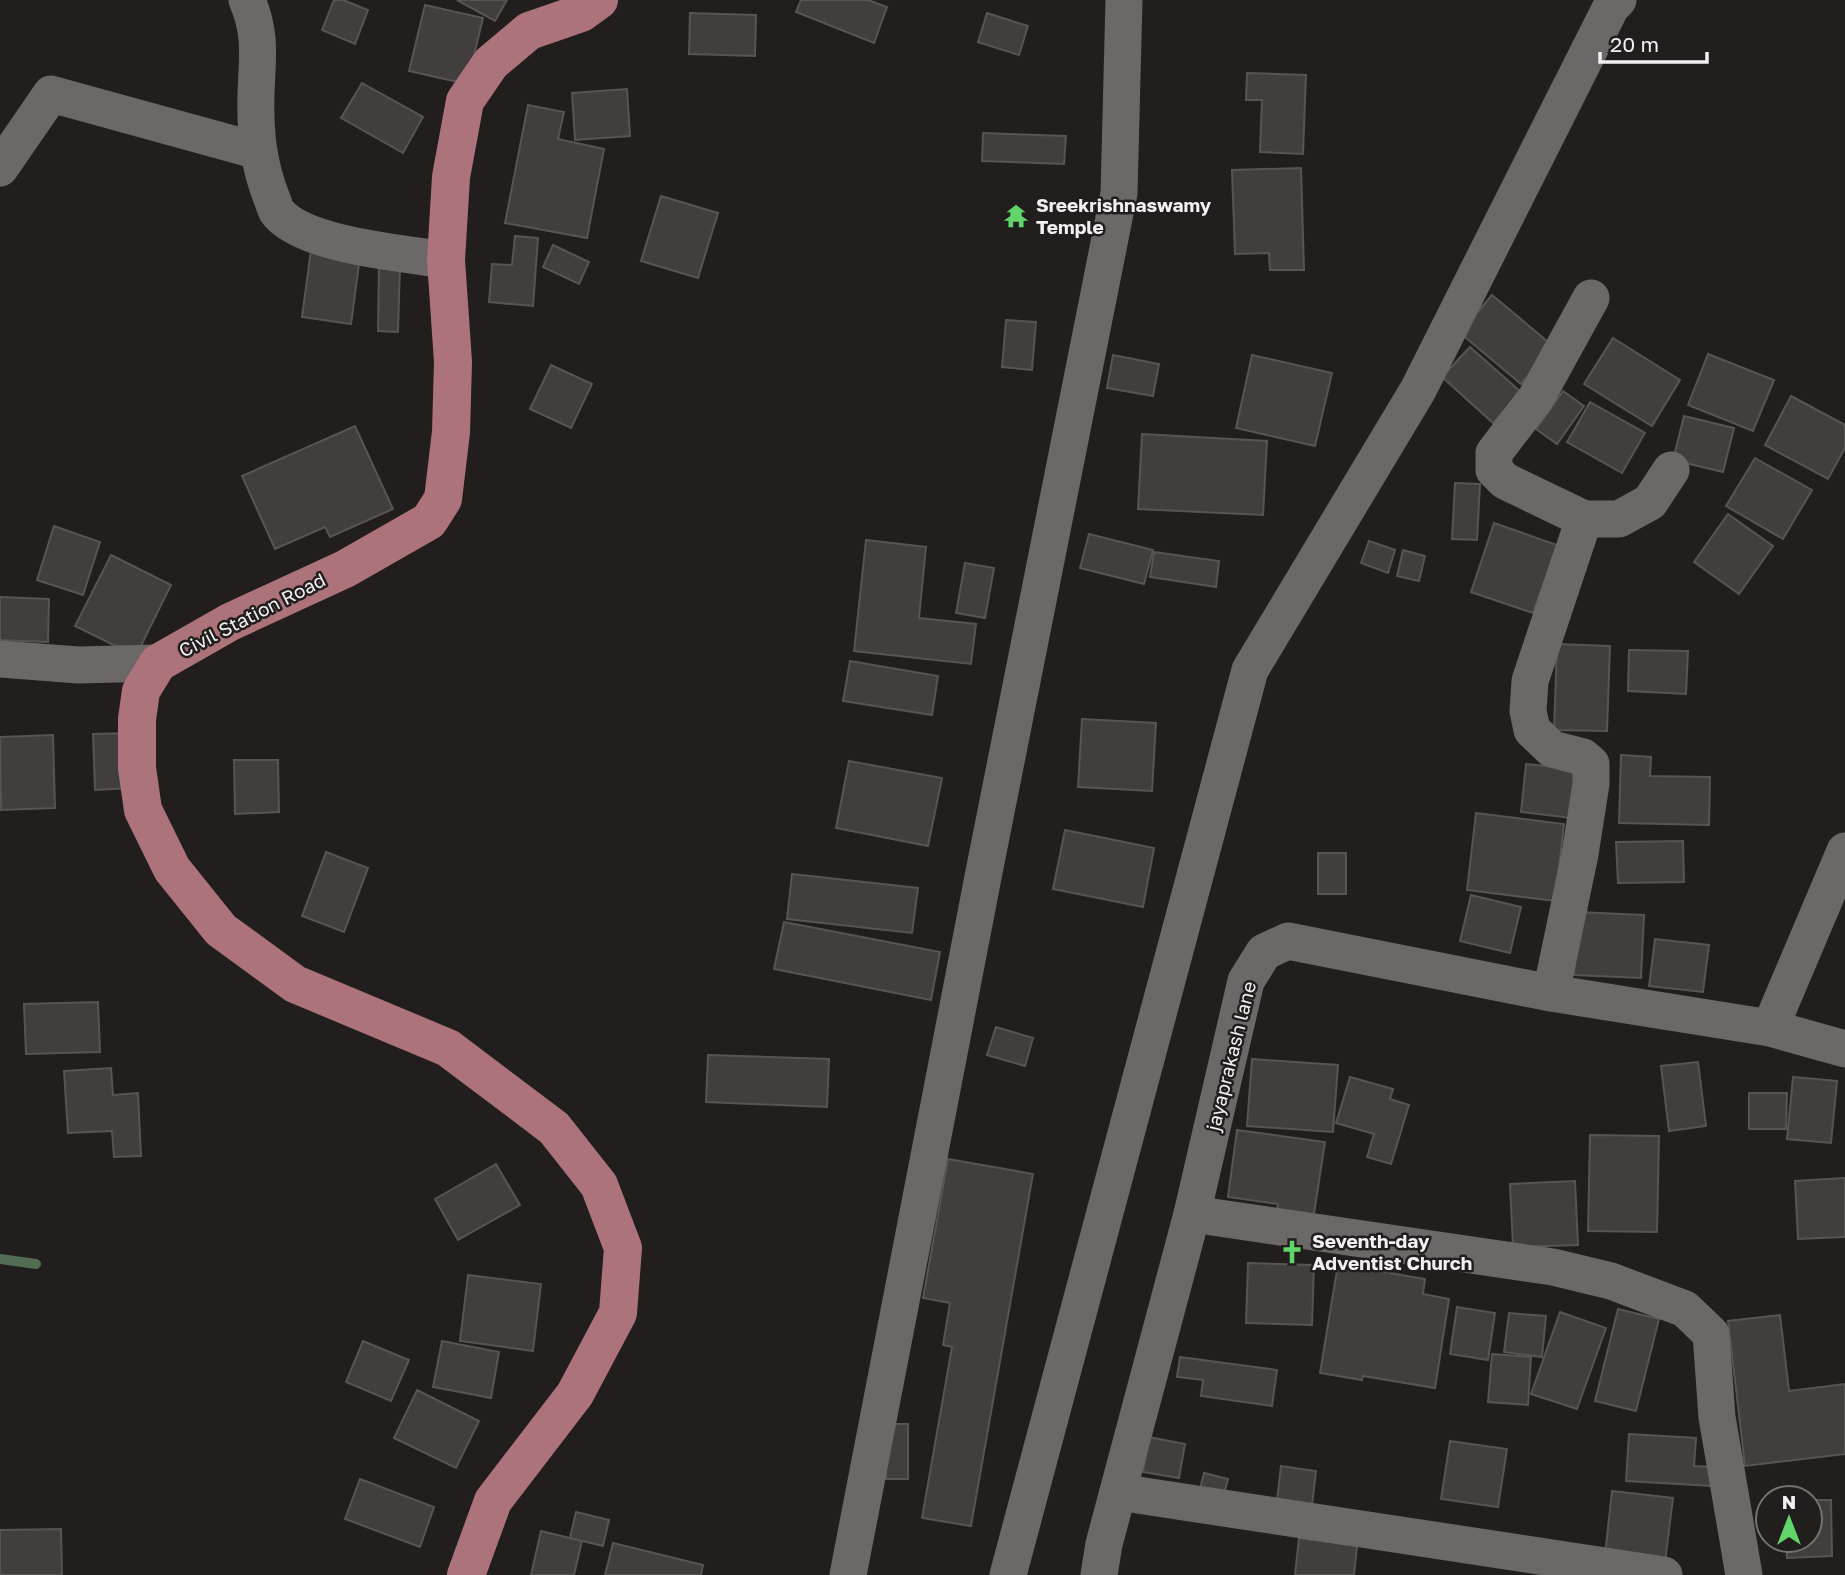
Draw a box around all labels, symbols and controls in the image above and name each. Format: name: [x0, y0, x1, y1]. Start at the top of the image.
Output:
scale bar: [1600, 21, 1707, 65]
text: 20 m: [1610, 31, 1659, 57]
place label: Sreekrishnaswamy Temple: [1036, 193, 1212, 238]
temple icon: Sreekrishnaswamy Temple: [1002, 202, 1030, 230]
street label: Civil Station Road: [175, 568, 329, 661]
street label: jayaprakash lane: [1201, 979, 1260, 1134]
place label: Seventh-day Adventist Church: [1312, 1229, 1472, 1274]
church icon: Seventh-day Adventist Church: [1278, 1238, 1306, 1266]
north arrow: [1754, 1484, 1824, 1554]
text: N: [1782, 1490, 1796, 1513]

